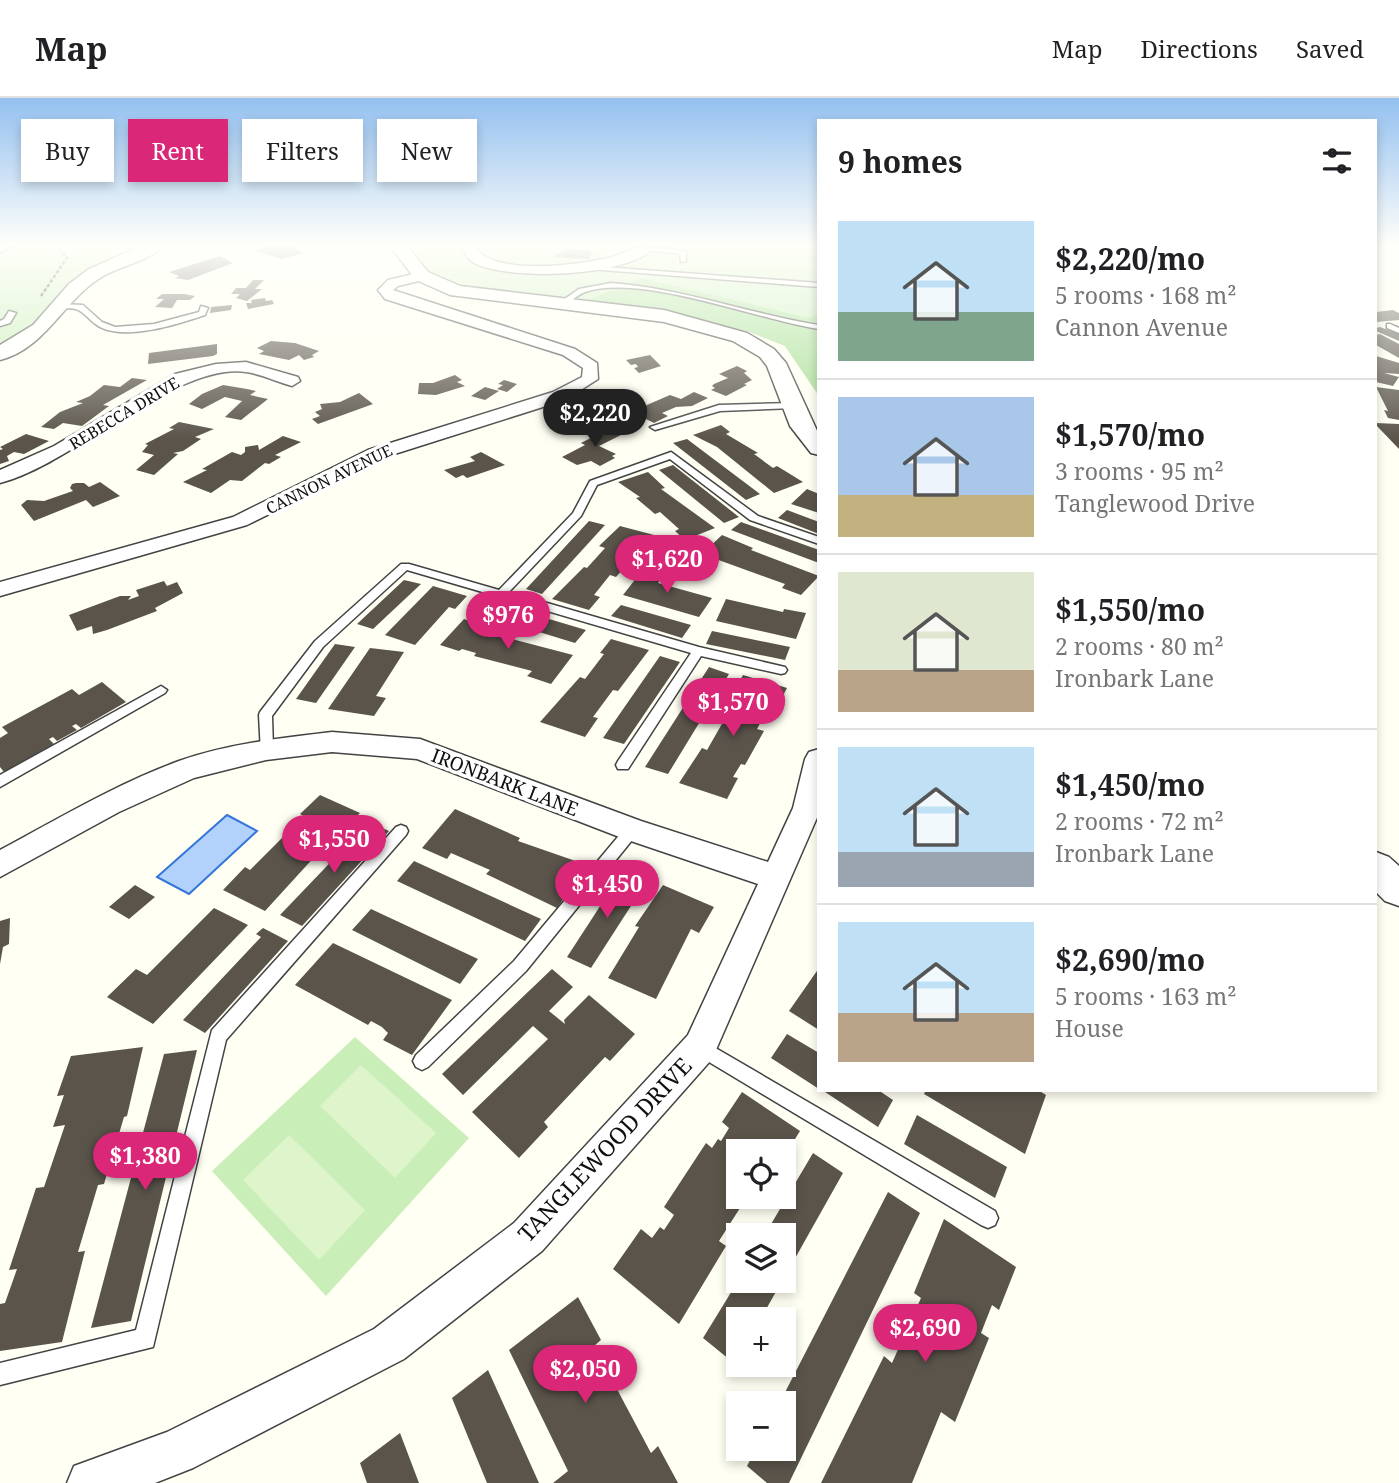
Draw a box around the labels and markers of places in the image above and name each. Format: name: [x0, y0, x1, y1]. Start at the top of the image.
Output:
pin: $2,220: [538, 390, 652, 449]
pin: $1,620: [610, 536, 724, 595]
pin: $976: [467, 592, 549, 651]
pin: $1,570: [676, 678, 790, 738]
pin: $1,550: [277, 816, 391, 875]
pin: $1,450: [550, 860, 664, 920]
pin: $1,380: [88, 1132, 202, 1192]
pin: $2,690: [868, 1304, 982, 1364]
pin: $2,050: [528, 1346, 642, 1405]

